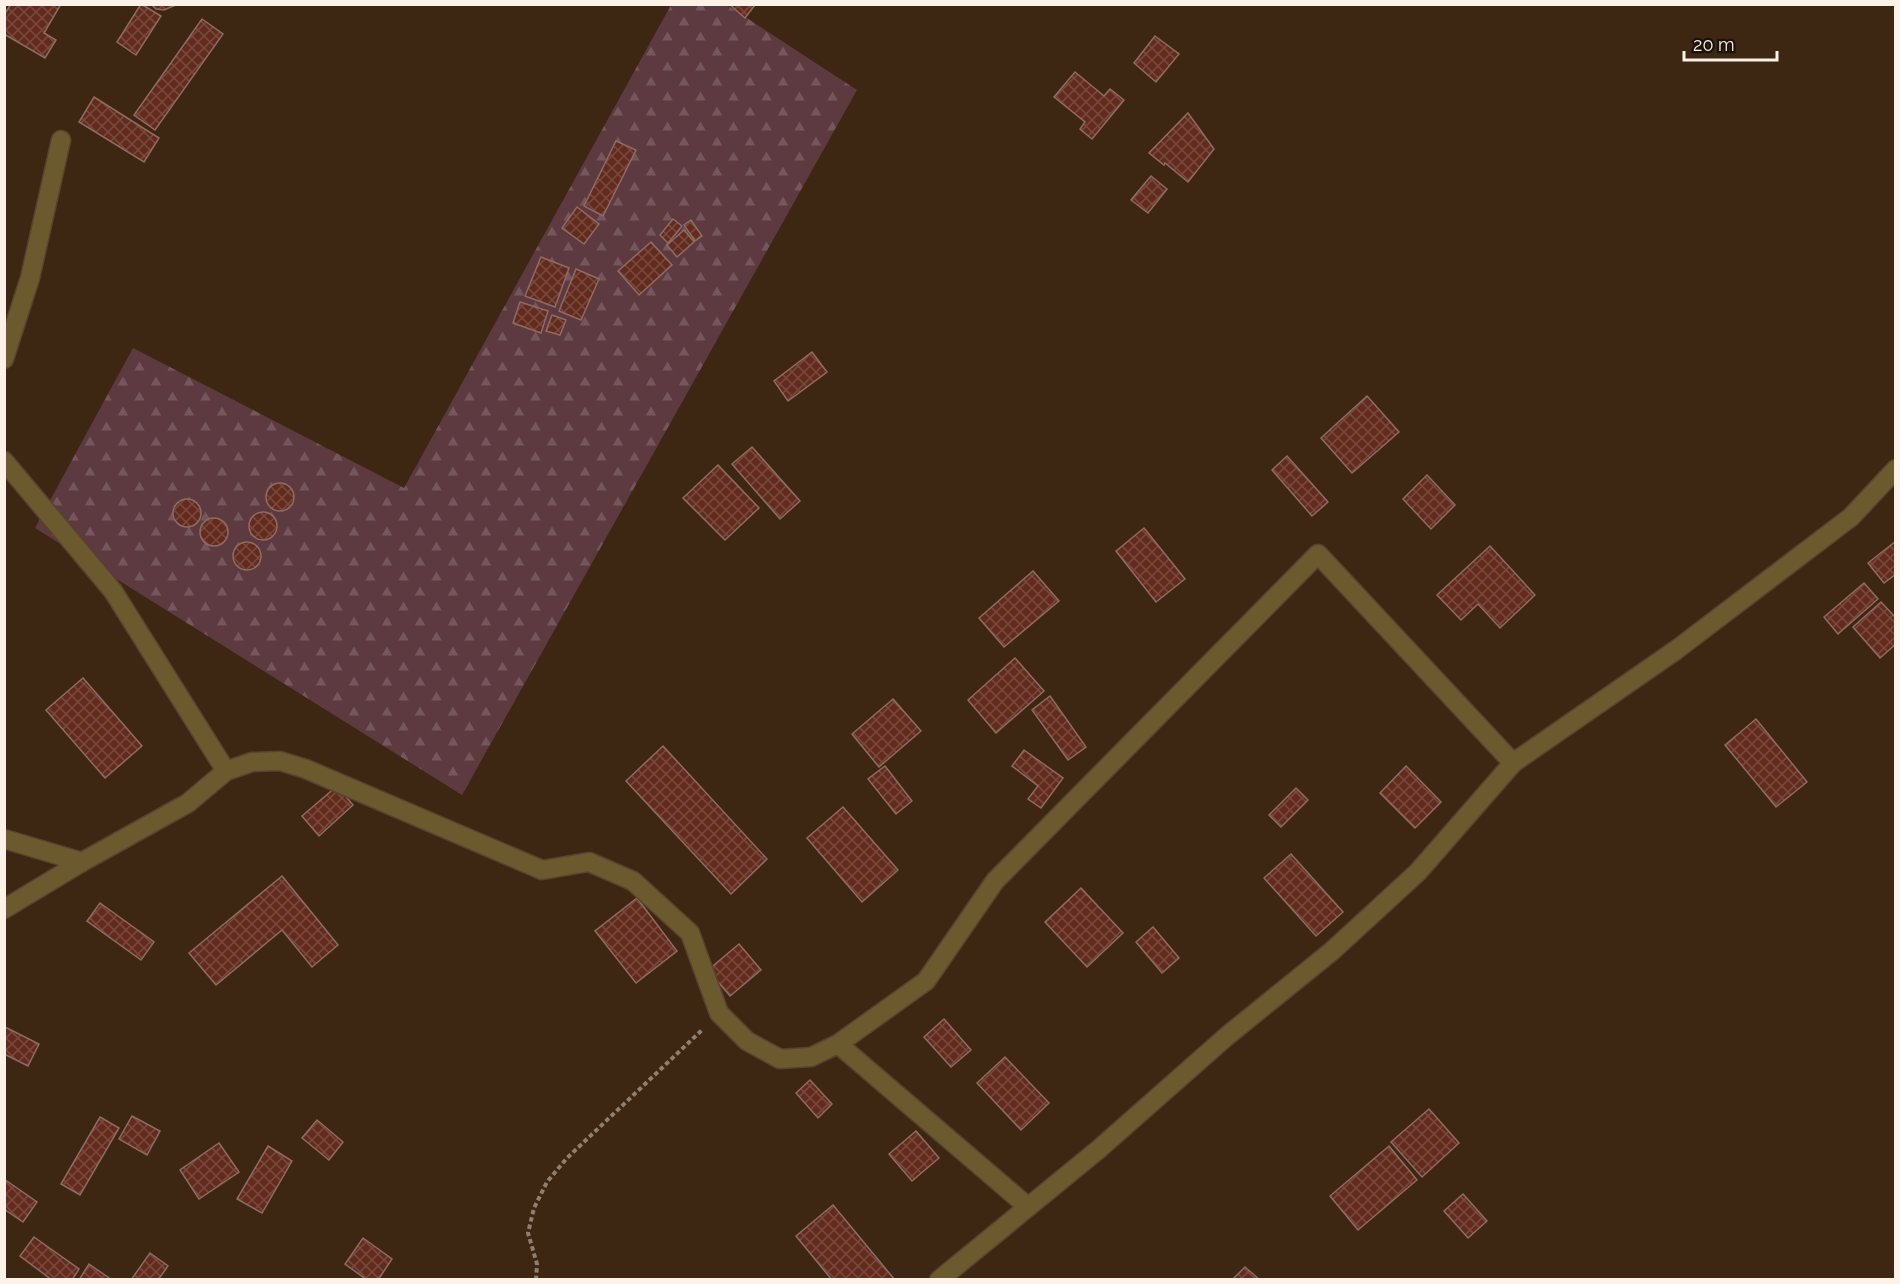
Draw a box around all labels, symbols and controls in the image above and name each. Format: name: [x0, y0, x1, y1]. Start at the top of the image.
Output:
scale bar: [1684, 24, 1777, 62]
text: 20 m: [1693, 34, 1735, 55]

